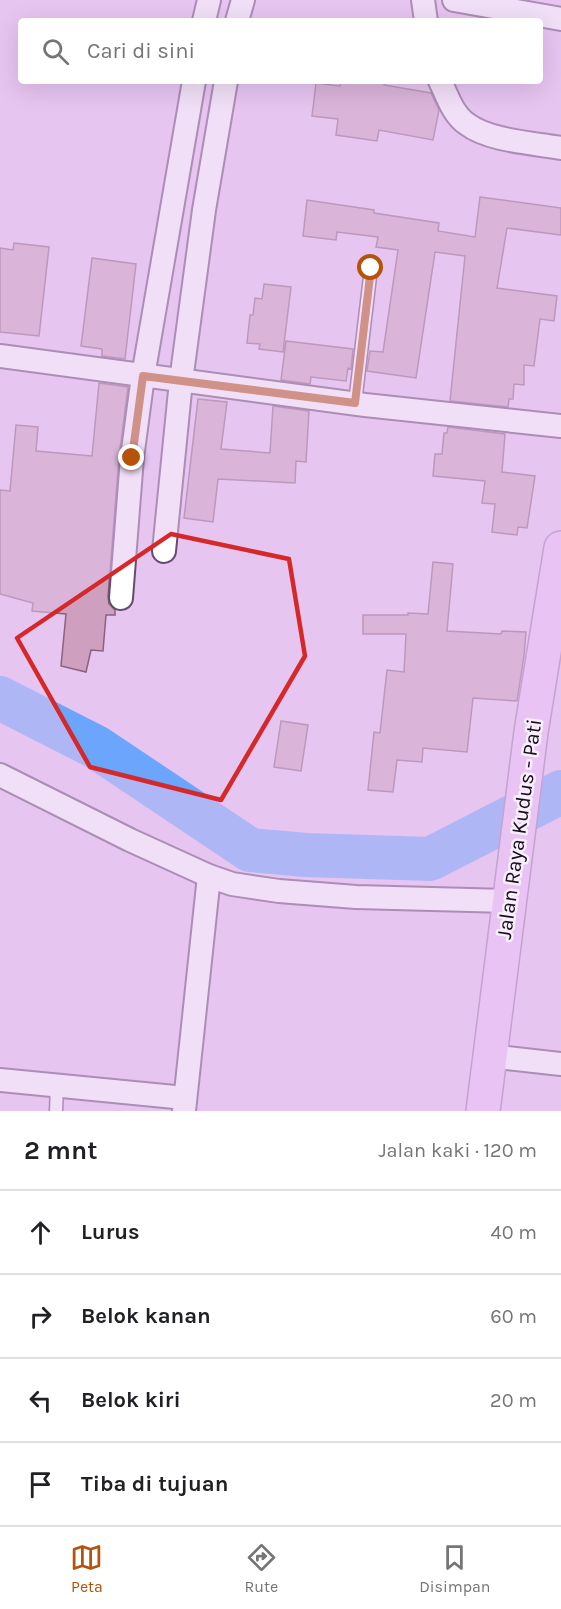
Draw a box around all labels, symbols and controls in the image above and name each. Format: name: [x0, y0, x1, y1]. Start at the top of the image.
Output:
search box: [18, 18, 543, 84]
icon: search: [39, 35, 72, 68]
text: Cari di sini: [87, 38, 195, 64]
route start: [357, 254, 383, 280]
route end: [118, 444, 144, 470]
street label: Jalan Raya Kudus - Pati: [492, 717, 546, 941]
text: 2 mnt: [24, 1135, 97, 1166]
text: Jalan kaki · 120 m: [378, 1139, 537, 1162]
icon: ahead: [24, 1216, 57, 1249]
text: Lurus: [81, 1219, 140, 1245]
text: 40 m: [491, 1221, 537, 1244]
icon: right: [24, 1300, 57, 1333]
text: Belok kanan: [81, 1303, 211, 1329]
text: 60 m: [490, 1305, 537, 1328]
icon: left: [24, 1384, 57, 1417]
text: Belok kiri: [81, 1387, 181, 1413]
text: 20 m: [490, 1389, 537, 1412]
icon: arrive: [24, 1468, 57, 1501]
text: Tiba di tujuan: [81, 1471, 228, 1497]
tab: Peta: [70, 1541, 103, 1596]
tab: Rute: [244, 1541, 278, 1596]
tab: Disimpan: [419, 1541, 490, 1596]

